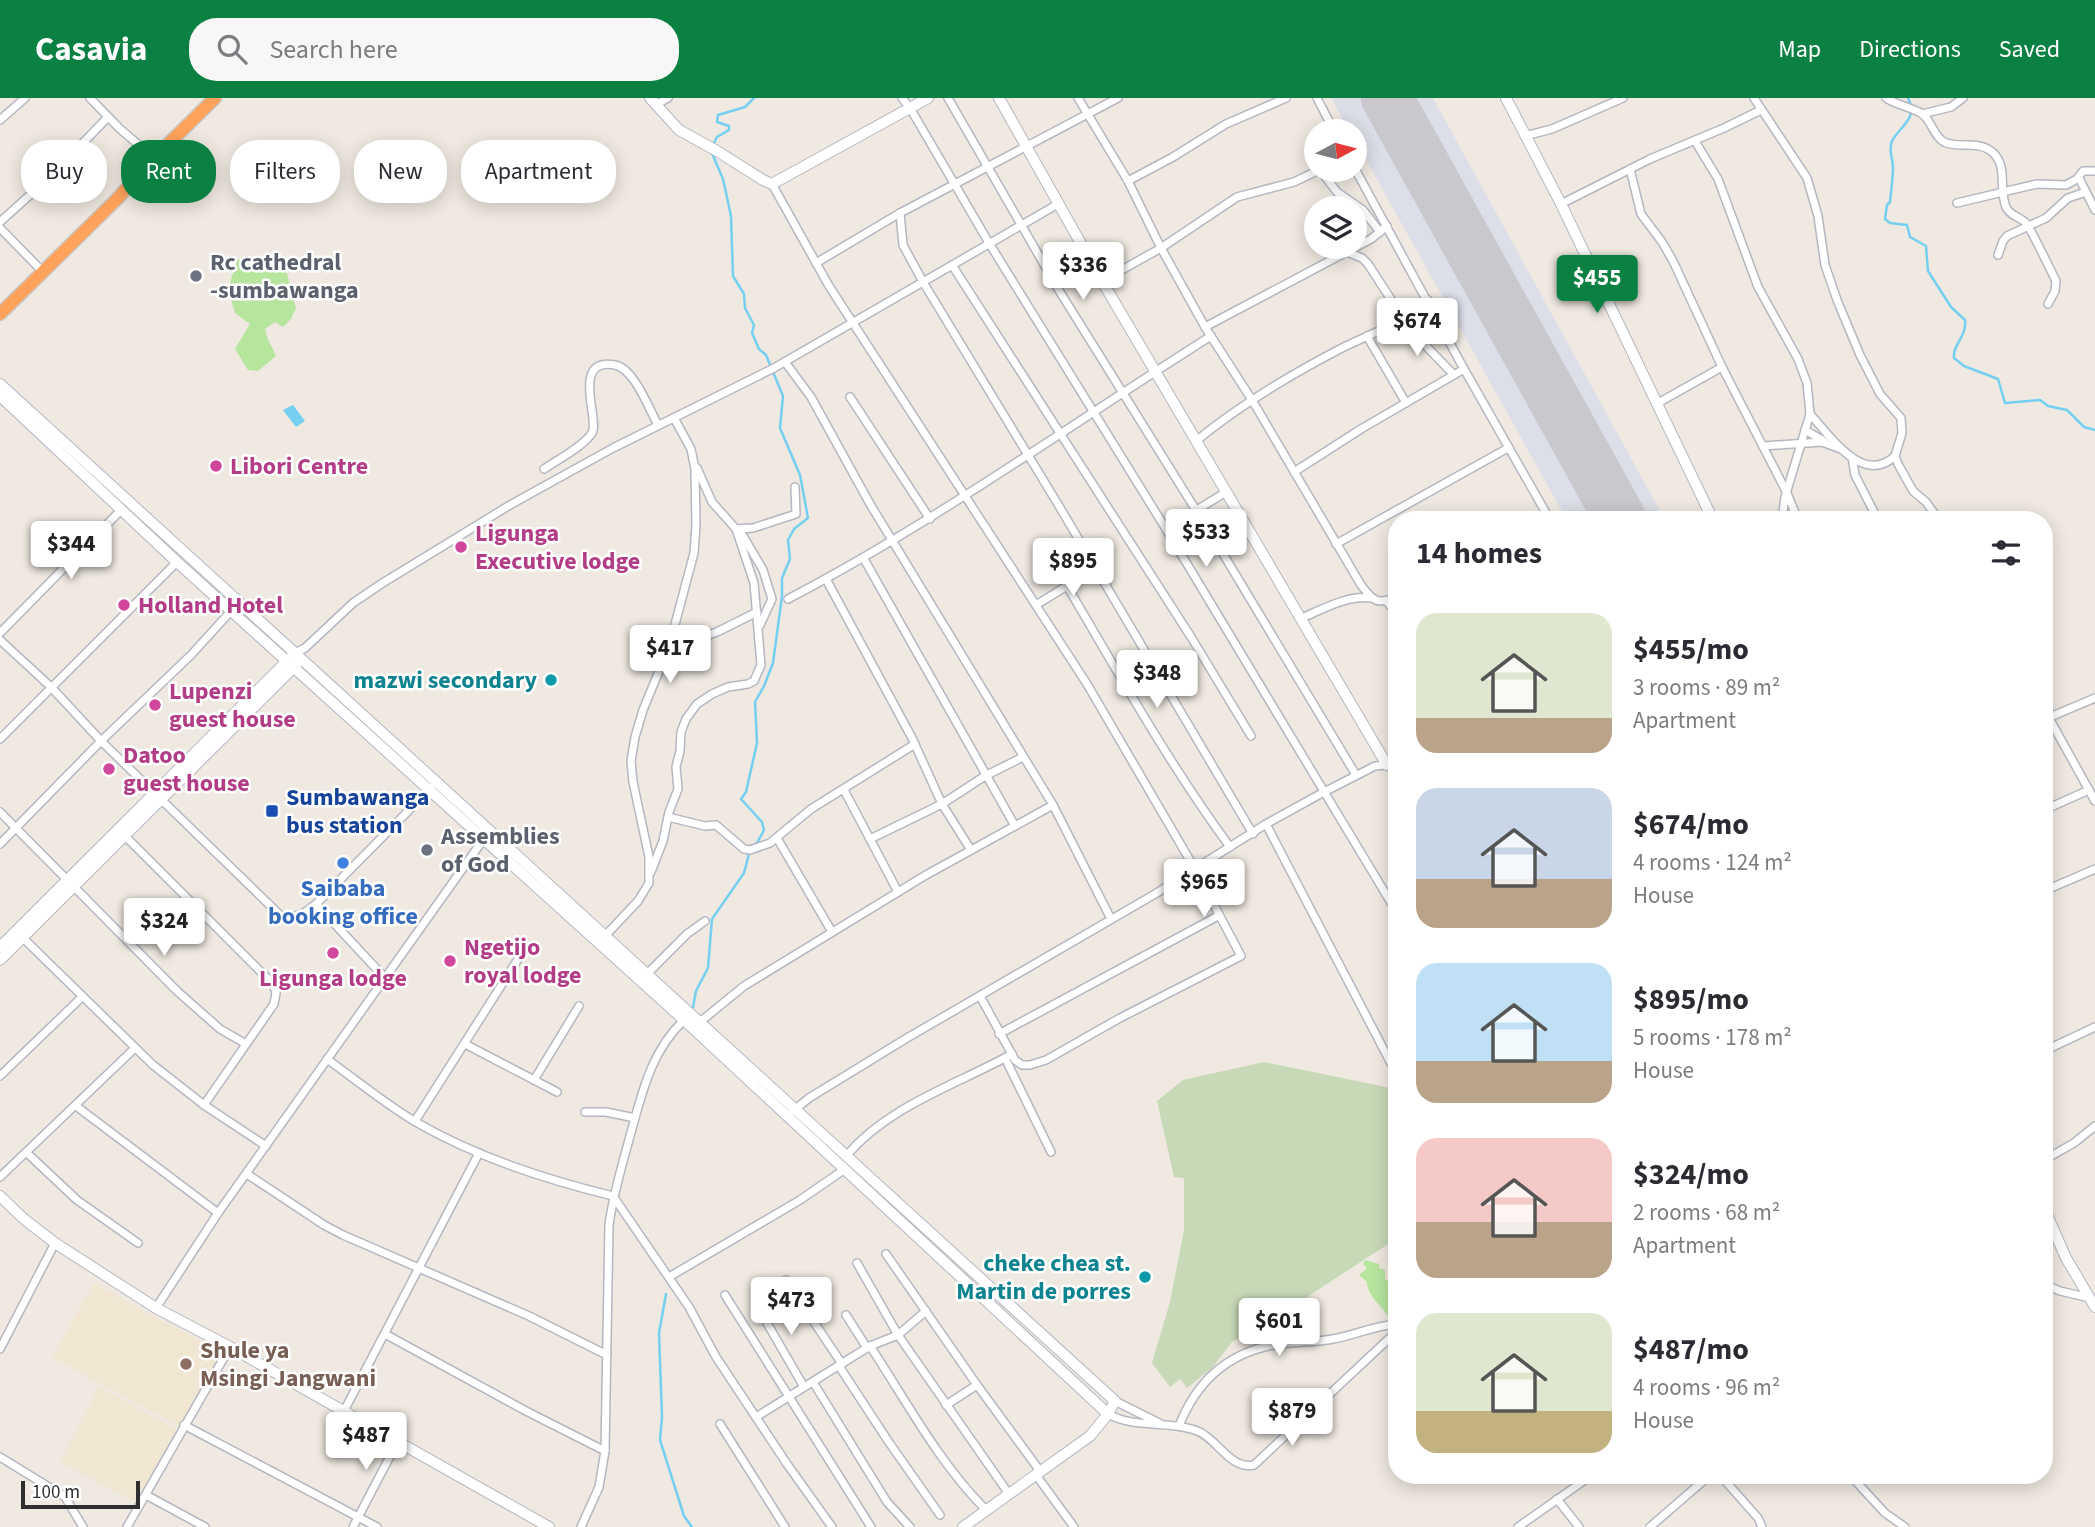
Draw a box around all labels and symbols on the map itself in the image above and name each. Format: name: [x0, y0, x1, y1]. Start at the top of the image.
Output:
north arrow: [1304, 119, 1367, 182]
pin: $336: [1042, 242, 1124, 302]
place label: Rc cathedral -sumbawanga: [210, 245, 359, 308]
pin: $455: [1556, 256, 1638, 315]
marker: Rc cathedral -sumbawanga: [188, 268, 204, 284]
pin: $674: [1376, 299, 1458, 358]
place label: Libori Centre: [230, 449, 368, 484]
marker: Libori Centre: [208, 458, 224, 474]
pin: $533: [1165, 510, 1247, 569]
place label: Ligunga Executive lodge: [475, 516, 640, 579]
pin: $344: [30, 522, 112, 581]
pin: $895: [1032, 538, 1114, 598]
marker: Ligunga Executive lodge: [453, 539, 469, 555]
place label: Holland Hotel: [138, 588, 283, 623]
marker: Holland Hotel: [116, 597, 132, 613]
pin: $417: [629, 626, 711, 685]
pin: $348: [1116, 650, 1198, 710]
place label: mazwi secondary: [353, 663, 537, 698]
marker: mazwi secondary: [543, 672, 559, 688]
place label: Lupenzi guest house: [169, 674, 296, 737]
marker: Lupenzi guest house: [147, 697, 163, 713]
place label: Datoo guest house: [123, 738, 250, 801]
marker: Datoo guest house: [101, 761, 117, 777]
place label: Sumbawanga bus station: [286, 780, 429, 843]
marker: Sumbawanga bus station: [264, 803, 280, 819]
place label: Assemblies of God: [440, 819, 560, 882]
marker: Assemblies of God: [419, 842, 435, 858]
marker: Saibaba booking office: [335, 855, 351, 871]
pin: $965: [1163, 860, 1245, 919]
place label: Saibaba booking office: [268, 871, 418, 934]
pin: $324: [123, 898, 205, 958]
place label: Ngetijo royal lodge: [464, 930, 582, 993]
marker: Ligunga lodge: [325, 945, 341, 961]
marker: Ngetijo royal lodge: [442, 953, 458, 969]
place label: Ligunga lodge: [259, 961, 407, 996]
place label: cheke chea st. Martin de porres: [956, 1246, 1131, 1309]
marker: cheke chea st. Martin de porres: [1137, 1269, 1153, 1285]
pin: $473: [750, 1278, 832, 1337]
pin: $601: [1238, 1298, 1320, 1358]
place label: Shule ya Msingi Jangwani: [200, 1333, 376, 1396]
marker: Shule ya Msingi Jangwani: [178, 1356, 194, 1372]
pin: $879: [1251, 1388, 1333, 1448]
pin: $487: [325, 1412, 407, 1472]
scale bar: [21, 1478, 140, 1510]

